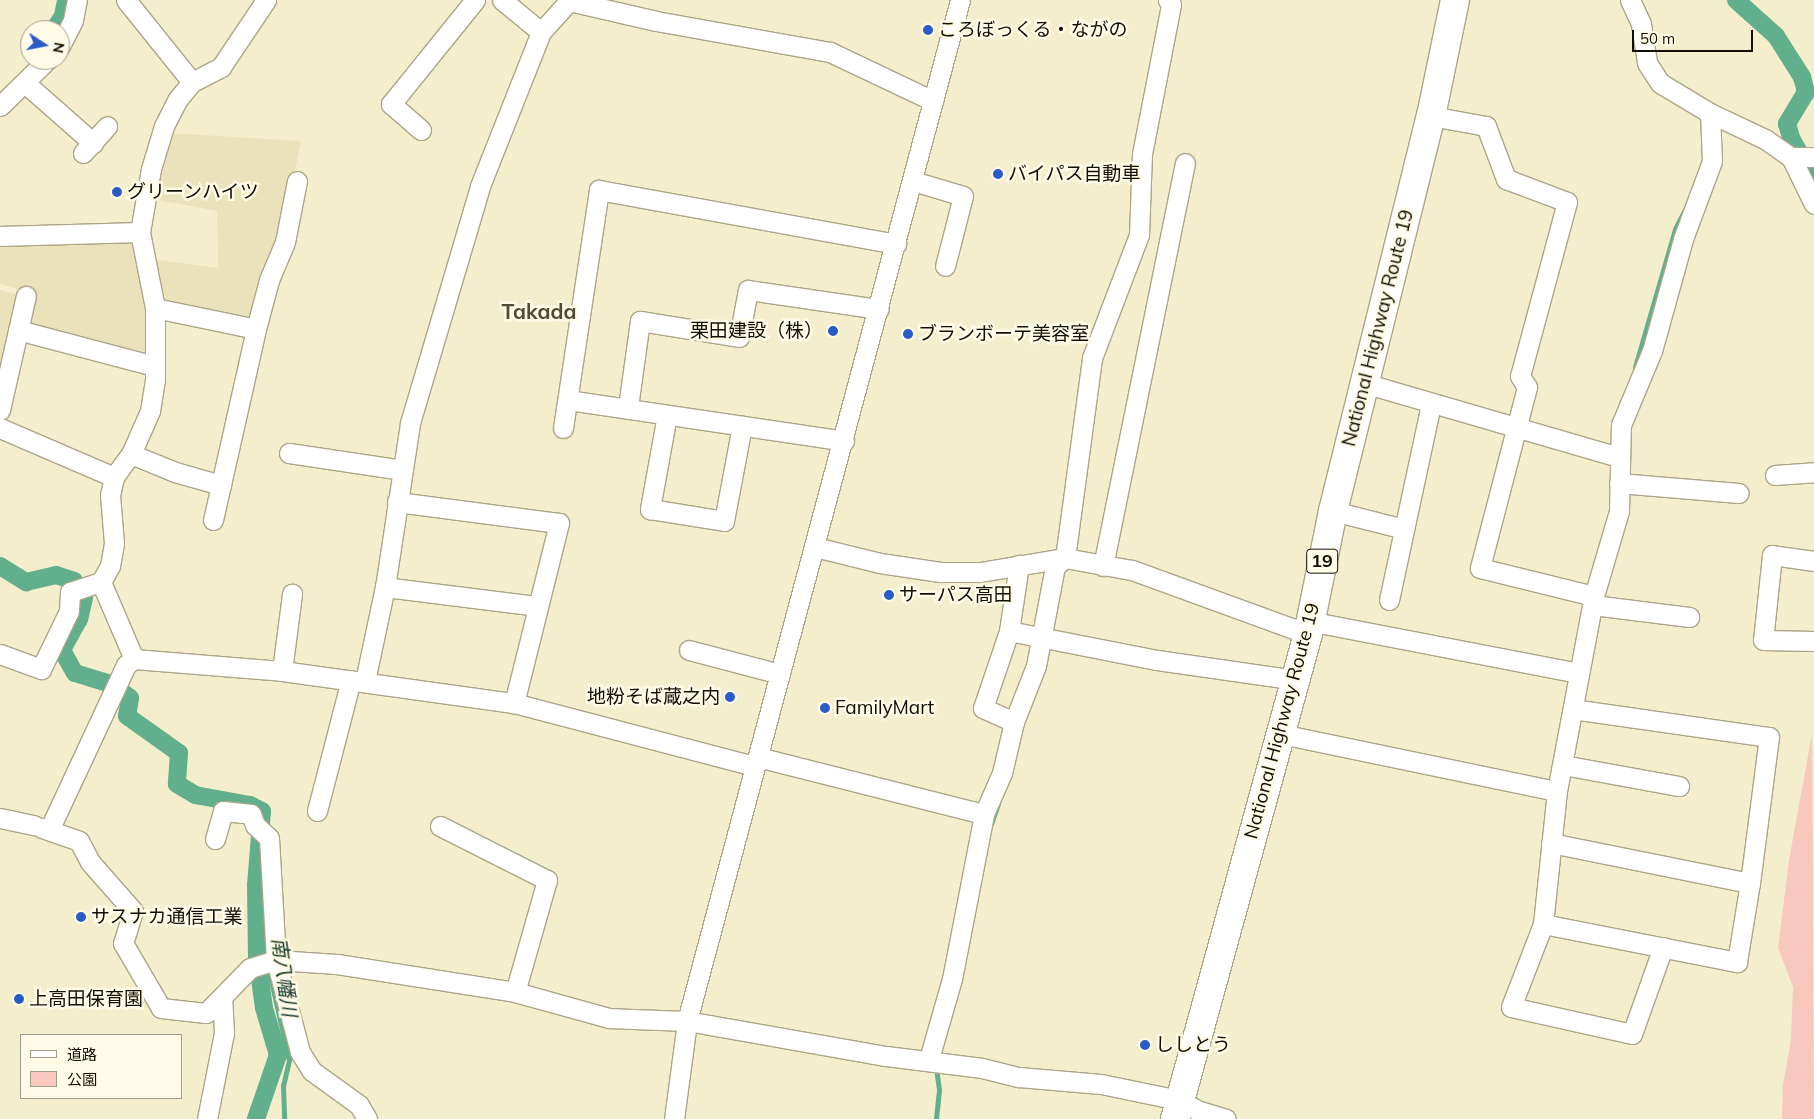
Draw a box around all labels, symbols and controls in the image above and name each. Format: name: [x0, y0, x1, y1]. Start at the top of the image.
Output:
place label: ころぼっくる・ながの: [938, 19, 1128, 41]
north arrow: [20, 20, 70, 70]
scale bar: [1634, 20, 1755, 52]
marker: ころぼっくる・ながの: [922, 24, 934, 36]
text: 50 m: [1640, 29, 1675, 48]
text: N: [49, 41, 69, 55]
place label: バイパス自動車: [1008, 163, 1141, 185]
marker: バイパス自動車: [992, 168, 1004, 180]
place label: グリーンハイツ: [127, 181, 260, 203]
marker: グリーンハイツ: [111, 186, 123, 198]
street label: National Highway Route 19: [1338, 207, 1418, 449]
district label: Takada: [502, 298, 576, 324]
place label: 栗田建設（株）: [690, 320, 823, 342]
place label: ブランボーテ美容室: [918, 323, 1089, 345]
marker: 栗田建設（株）: [827, 325, 839, 337]
marker: ブランボーテ美容室: [902, 328, 914, 340]
road number: 19: [1306, 546, 1338, 576]
place label: サーパス高田: [899, 584, 1013, 606]
marker: サーパス高田: [883, 589, 895, 601]
street label: National Highway Route 19: [1240, 601, 1324, 841]
place label: 地粉そば蔵之内: [587, 686, 720, 708]
marker: 地粉そば蔵之内: [724, 691, 736, 703]
place label: FamilyMart: [835, 697, 934, 719]
marker: FamilyMart: [819, 702, 831, 714]
place label: サスナカ通信工業: [91, 906, 243, 928]
marker: サスナカ通信工業: [75, 911, 87, 923]
water label: 南八幡川: [268, 936, 302, 1018]
place label: 上高田保育園: [29, 988, 143, 1010]
marker: 上高田保育園: [13, 993, 25, 1005]
legend: [20, 1034, 182, 1099]
place label: ししとう: [1155, 1034, 1231, 1056]
marker: ししとう: [1139, 1039, 1151, 1051]
text: 道路: [67, 1045, 97, 1064]
text: 公園: [67, 1070, 97, 1089]

